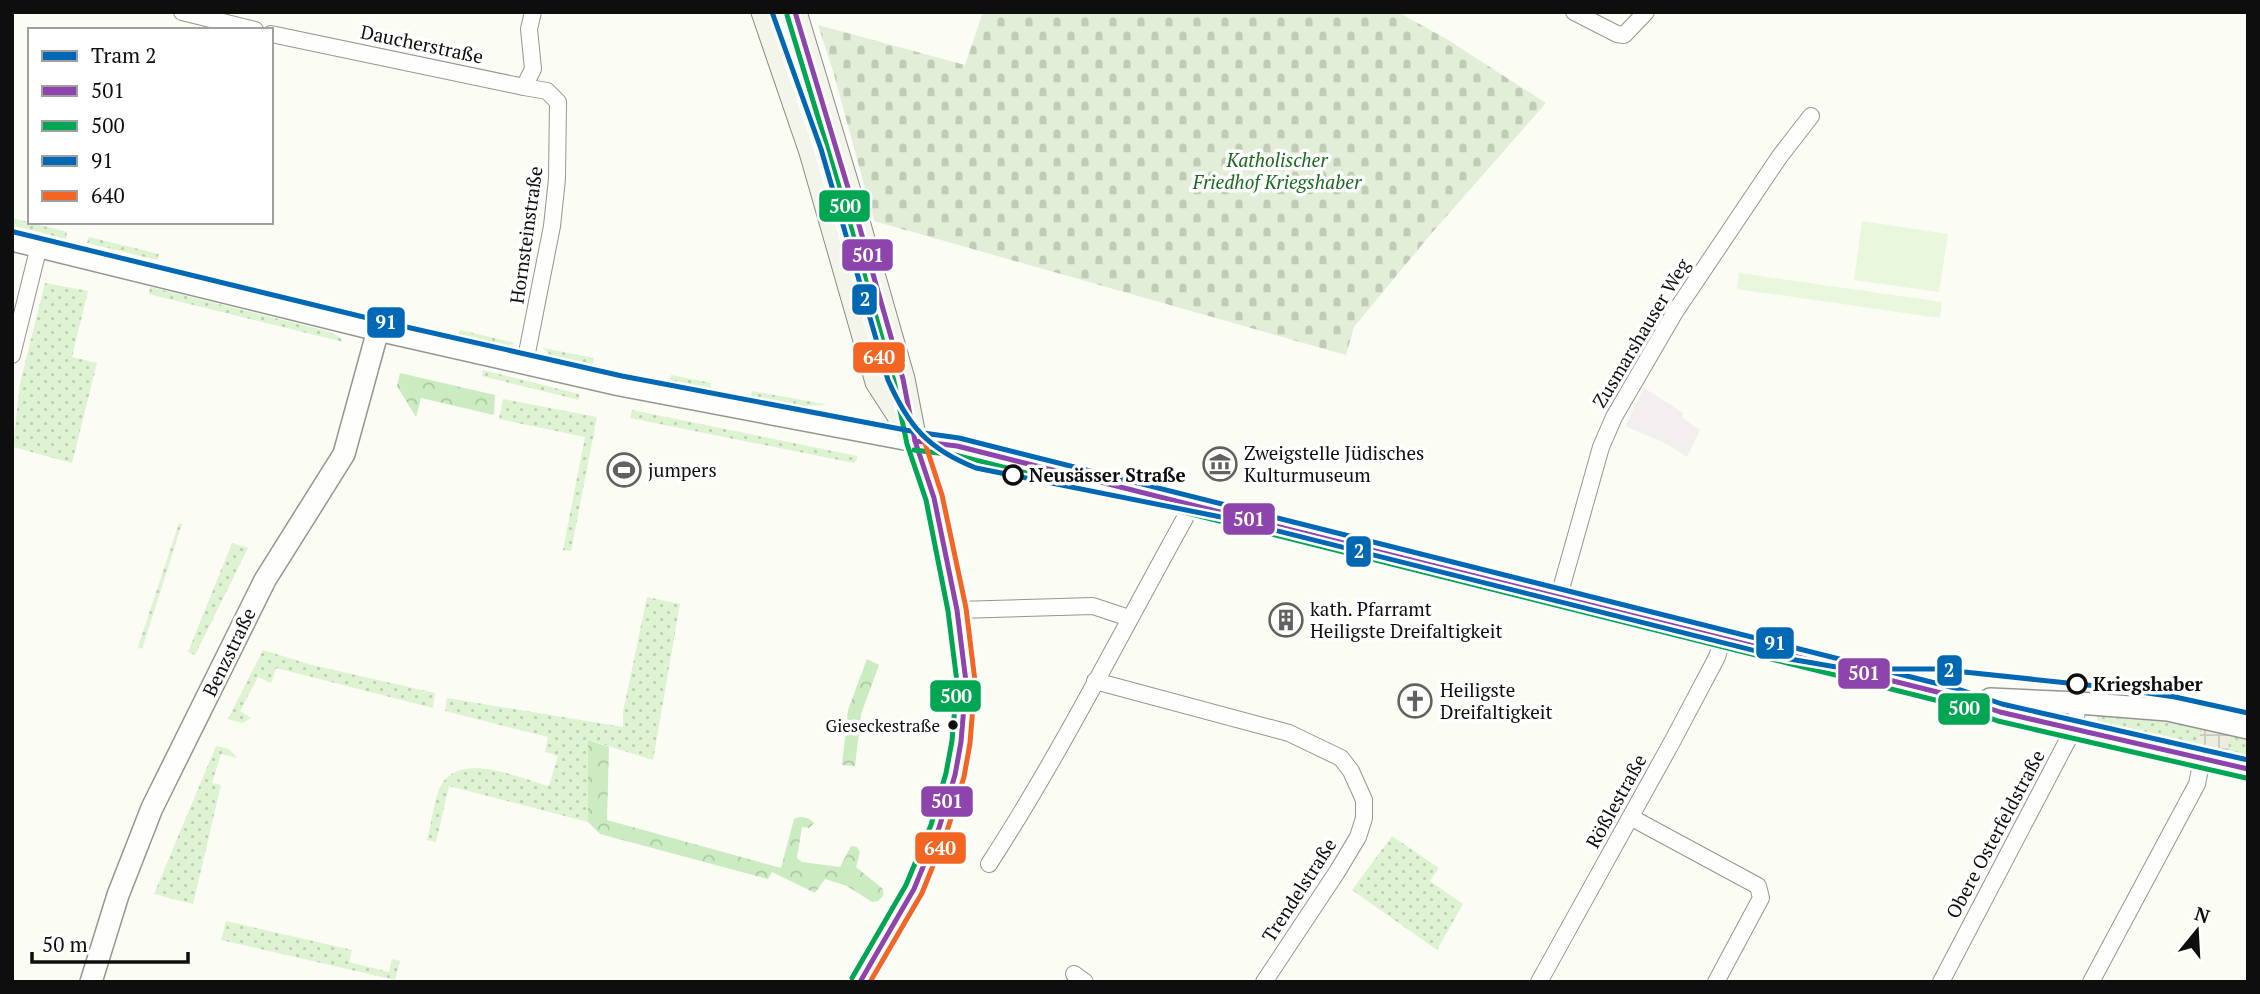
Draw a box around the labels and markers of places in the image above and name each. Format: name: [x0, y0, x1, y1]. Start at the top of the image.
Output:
place label: Zweigstelle Jüdisches Kulturmuseum: [1244, 440, 1424, 487]
museum icon: Zweigstelle Jüdisches Kulturmuseum: [1201, 445, 1239, 483]
sports icon: jumpers: [605, 451, 643, 489]
place label: jumpers: [648, 457, 717, 482]
place label: Neusässer Straße: [1029, 462, 1186, 487]
marker: Neusässer Straße: [1003, 465, 1023, 485]
place label: kath. Pfarramt Heiligste Dreifaltigkeit: [1310, 596, 1503, 643]
building icon: kath. Pfarramt Heiligste Dreifaltigkeit: [1267, 601, 1305, 639]
place label: Kriegshaber: [2093, 671, 2204, 696]
marker: Kriegshaber: [2067, 674, 2087, 694]
place label: Heiligste Dreifaltigkeit: [1440, 677, 1553, 724]
church icon: Heiligste Dreifaltigkeit: [1396, 682, 1434, 720]
place label: Gieseckestraße: [826, 714, 940, 737]
marker: Gieseckestraße: [946, 718, 960, 732]

